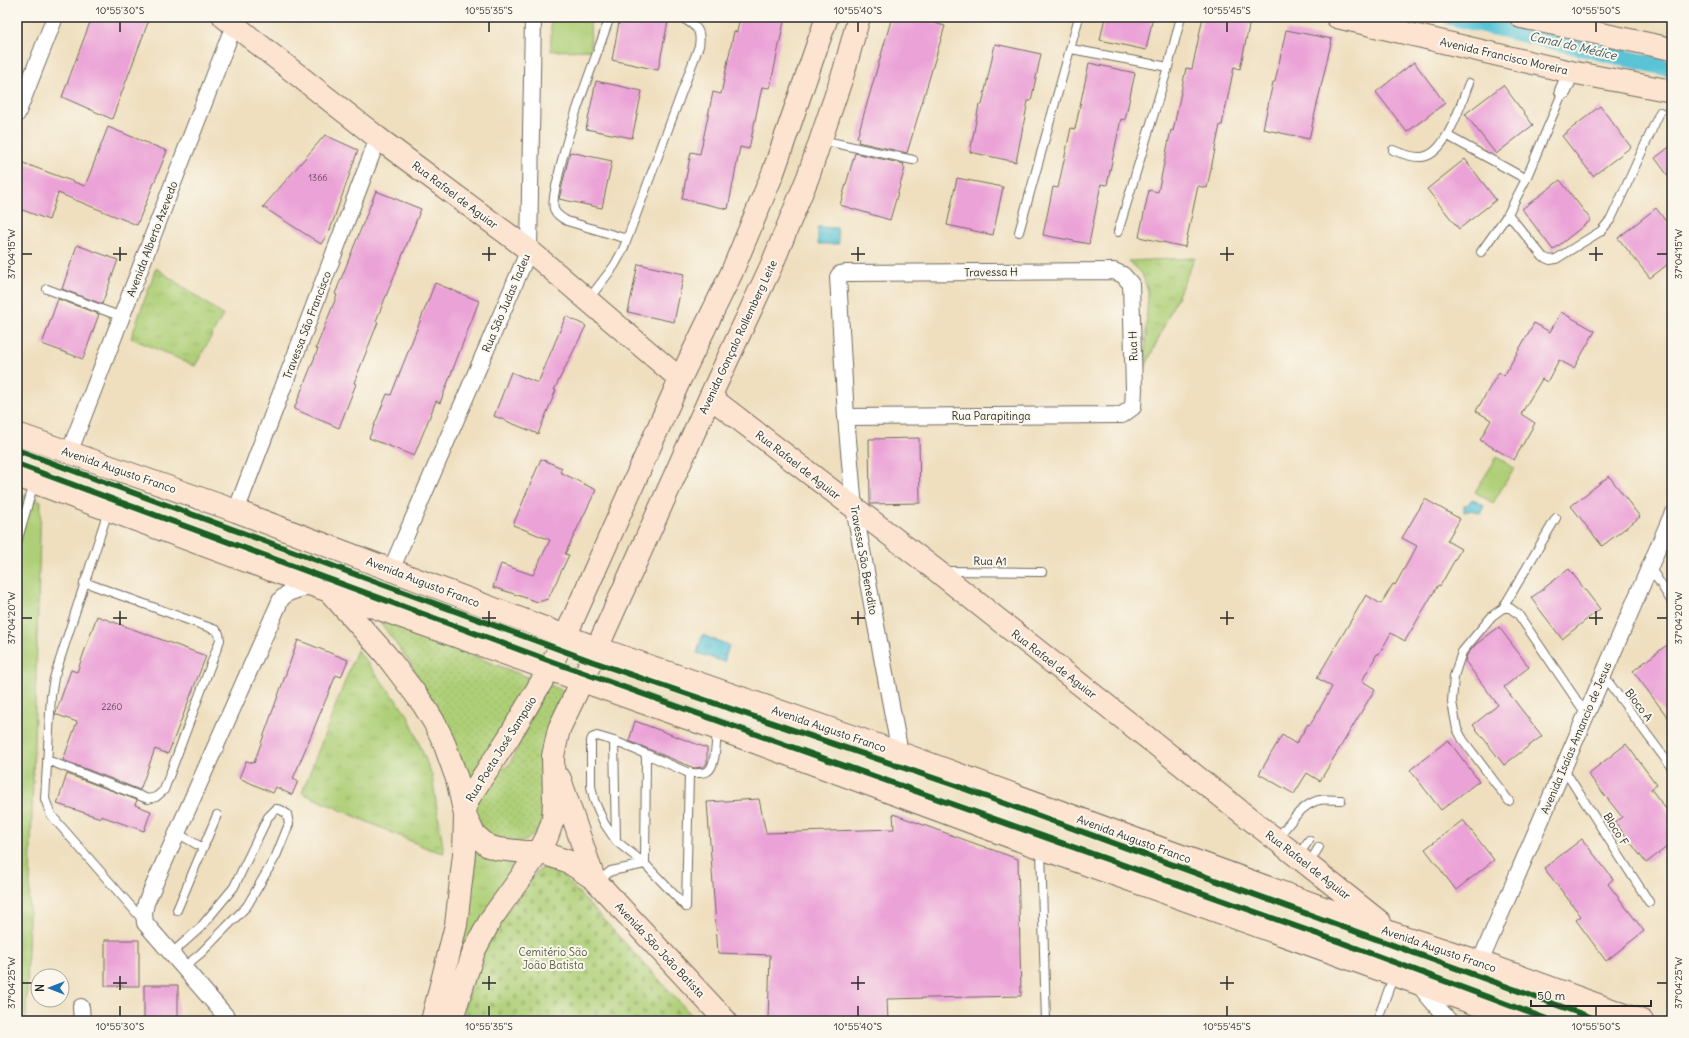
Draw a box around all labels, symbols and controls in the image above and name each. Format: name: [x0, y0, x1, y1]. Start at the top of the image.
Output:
text: 10°55'30"S: [96, 4, 145, 17]
text: 10°55'35"S: [465, 4, 513, 17]
text: 10°55'40"S: [834, 4, 883, 17]
text: 10°55'45"S: [1203, 4, 1251, 17]
text: 10°55'50"S: [1572, 4, 1621, 17]
water label: Canal do Médice: [1528, 28, 1620, 63]
street label: Avenida Francisco Moreira: [1439, 34, 1569, 78]
street label: Rua Rafael de Aguiar: [409, 158, 501, 232]
house number: 1366: [308, 172, 328, 183]
street label: Avenida Alberto Azevedo: [123, 179, 181, 299]
text: 37°04'15"W: [5, 229, 18, 279]
text: 37°04'15"W: [1672, 229, 1685, 279]
street label: Rua São Judas Tadeu: [479, 251, 533, 354]
street label: Avenida Gonçalo Rollemberg Leite: [696, 258, 780, 416]
street label: Travessa H: [964, 265, 1018, 279]
street label: Travessa São Francisco: [280, 269, 334, 381]
street label: Rua H: [1125, 331, 1141, 361]
street label: Rua Parapitinga: [951, 409, 1031, 423]
street label: Rua Rafael de Aguiar: [753, 427, 844, 503]
street label: Avenida Augusto Franco: [60, 444, 178, 496]
street label: Travessa São Benedito: [847, 504, 881, 616]
street label: Avenida Augusto Franco: [364, 554, 482, 610]
street label: Rua A1: [973, 554, 1007, 568]
text: 37°04'20"W: [5, 592, 18, 644]
text: 37°04'20"W: [1672, 592, 1685, 644]
street label: Rua Rafael de Aguiar: [1009, 626, 1100, 702]
street label: Avenida Isaías Amancio de Jesus: [1538, 660, 1614, 816]
street label: Bloco A: [1622, 686, 1656, 724]
street label: Rua Poeta José Sampaio: [463, 694, 539, 804]
house number: 2260: [102, 701, 123, 712]
street label: Avenida Augusto Franco: [770, 703, 888, 755]
street label: Bloco F: [1600, 810, 1632, 848]
street label: Avenida Augusto Franco: [1075, 812, 1193, 866]
street label: Rua Rafael de Aguiar: [1263, 827, 1354, 903]
street label: Avenida São João Batista: [612, 900, 708, 1000]
street label: Avenida Augusto Franco: [1380, 923, 1498, 975]
park label: Cemitério São João Batista: [519, 945, 587, 972]
text: 37°04'25"W: [5, 957, 18, 1009]
text: 37°04'25"W: [1672, 957, 1685, 1009]
north arrow: [30, 968, 70, 1008]
scale bar: [1531, 982, 1651, 1008]
text: N: [33, 984, 47, 992]
text: 50 m: [1537, 988, 1566, 1003]
text: 10°55'30"S: [96, 1020, 145, 1033]
text: 10°55'35"S: [465, 1020, 513, 1033]
text: 10°55'40"S: [834, 1020, 883, 1033]
text: 10°55'45"S: [1203, 1020, 1251, 1033]
text: 10°55'50"S: [1572, 1020, 1621, 1033]

